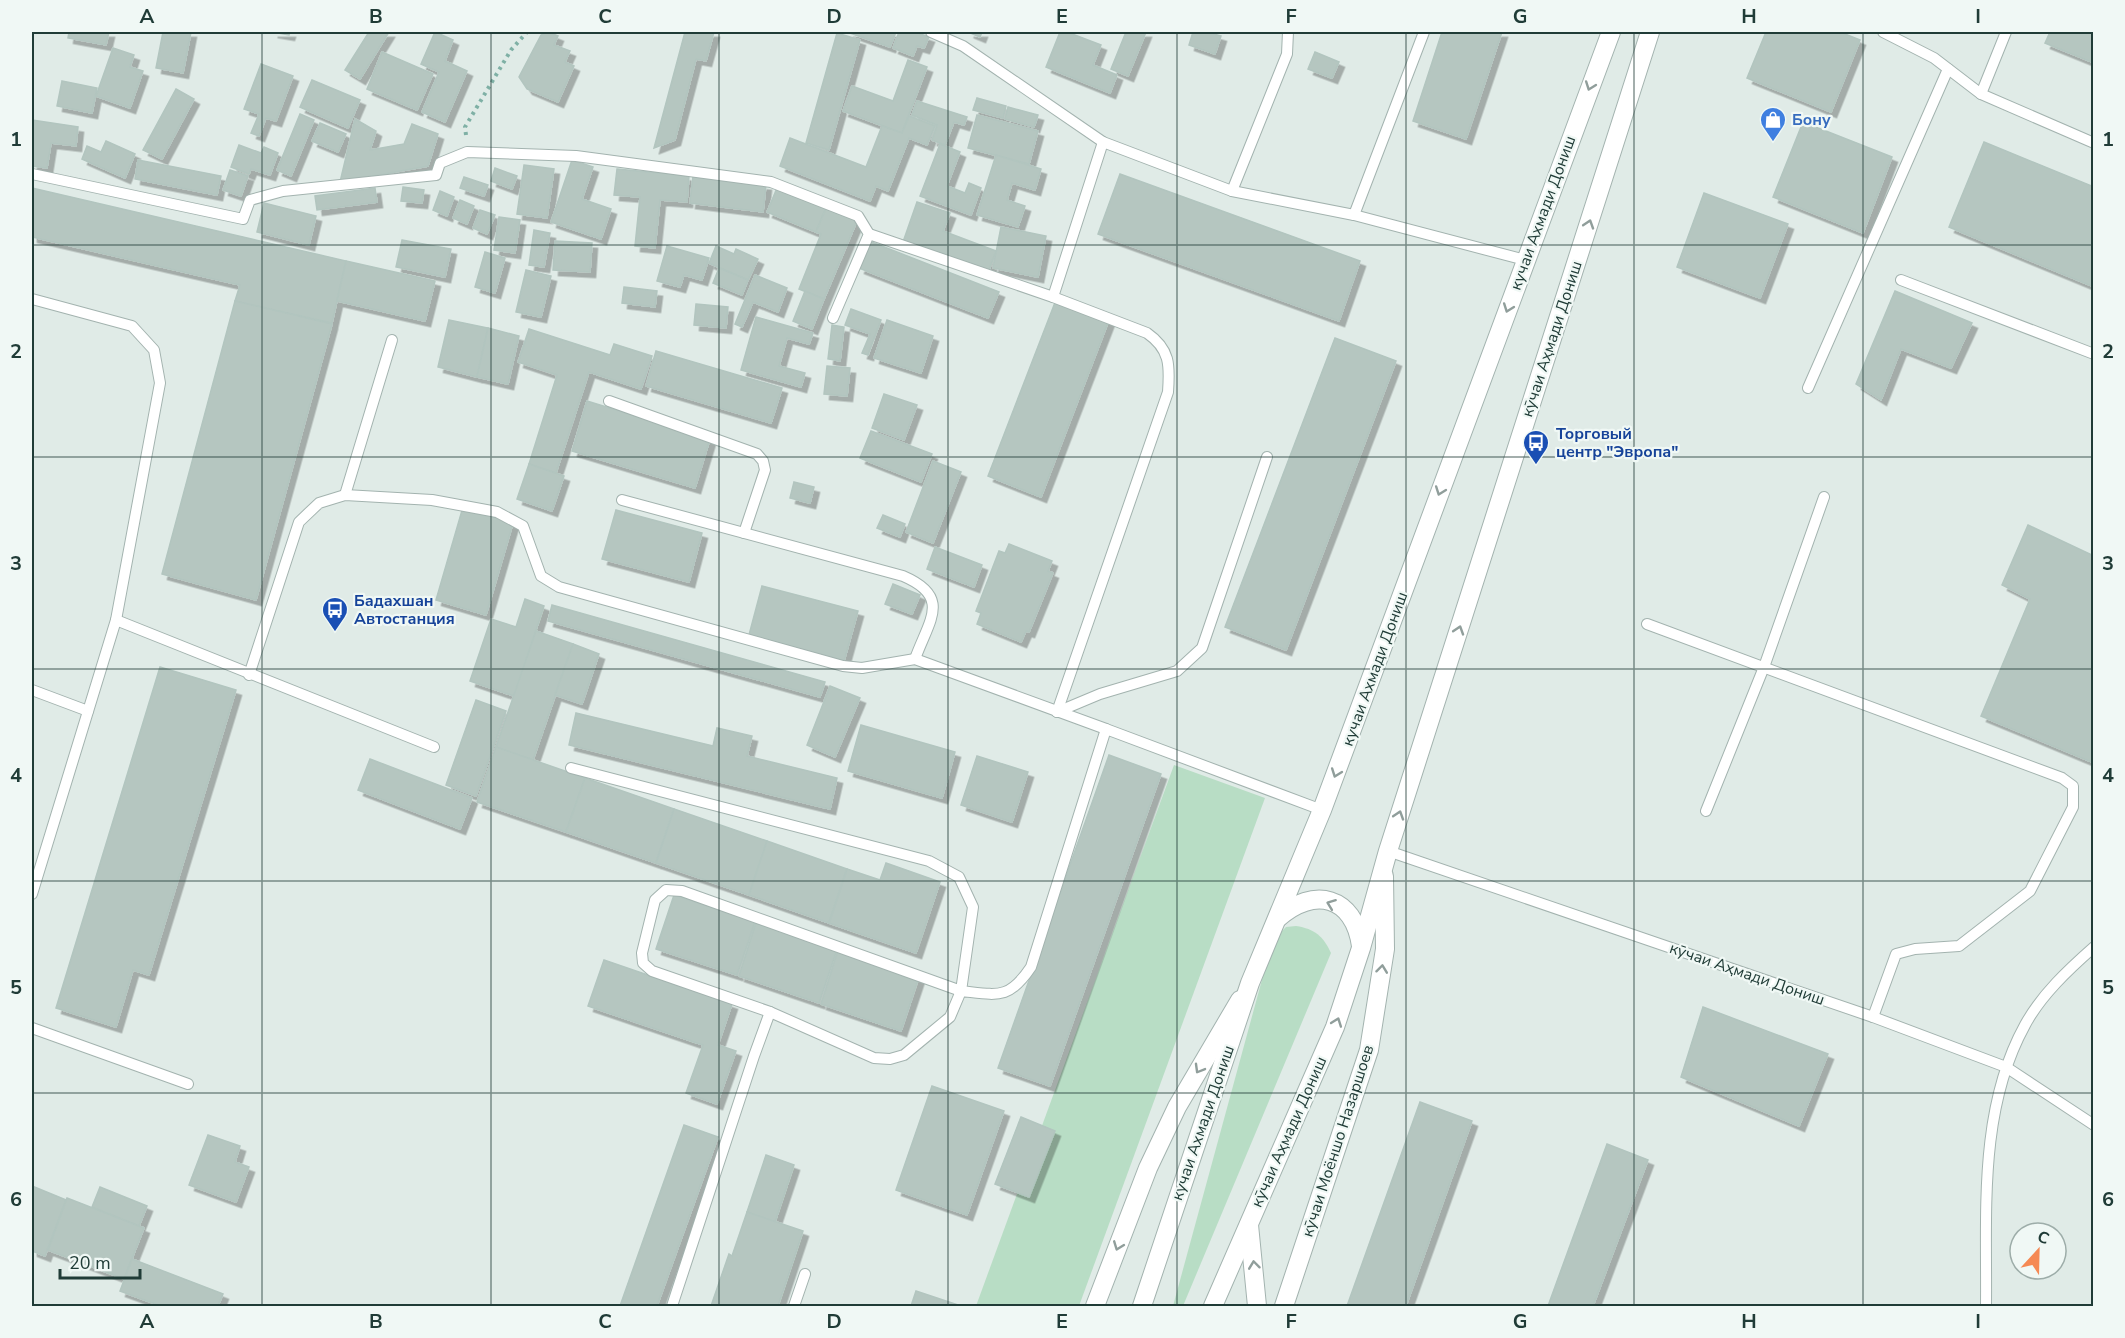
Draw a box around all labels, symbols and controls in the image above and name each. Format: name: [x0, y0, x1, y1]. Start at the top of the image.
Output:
text: A: [140, 3, 155, 30]
text: B: [369, 3, 383, 30]
text: C: [598, 3, 612, 30]
text: D: [826, 3, 842, 30]
text: E: [1056, 3, 1068, 30]
text: F: [1285, 3, 1297, 30]
text: G: [1513, 3, 1527, 30]
text: H: [1741, 3, 1757, 30]
text: I: [1975, 3, 1981, 30]
one-way arrow: [1585, 80, 1597, 91]
shop icon: Бону: [1758, 105, 1788, 143]
place label: Бону: [1792, 109, 1831, 131]
text: 1: [10, 126, 22, 153]
text: 1: [2102, 126, 2114, 153]
street label: кучаи Ахмади Дониш: [1505, 133, 1581, 293]
one-way arrow: [1582, 219, 1594, 230]
street label: кӯчаи Аҳмади Дониш: [1516, 258, 1588, 420]
one-way arrow: [1502, 303, 1515, 313]
text: 2: [10, 338, 22, 365]
text: 2: [2102, 338, 2114, 365]
place label: Торговый центр "Эвропа": [1556, 423, 1678, 463]
bus stop icon: Торговый центр "Эвропа": [1521, 428, 1551, 466]
one-way arrow: [1435, 485, 1447, 496]
text: 3: [10, 550, 22, 577]
text: 3: [2102, 550, 2114, 577]
street label: кучаи Ахмади Дониш: [1337, 589, 1413, 749]
place label: Бадахшан Автостанция: [354, 590, 455, 630]
bus stop icon: Бадахшан Автостанция: [320, 595, 350, 633]
one-way arrow: [1452, 625, 1464, 636]
text: 4: [10, 762, 22, 789]
text: 4: [2102, 762, 2114, 789]
one-way arrow: [1331, 767, 1343, 778]
one-way arrow: [1392, 810, 1405, 821]
one-way arrow: [1326, 898, 1337, 911]
street label: кӯчаи Аҳмади Дониш: [1666, 937, 1828, 1011]
one-way arrow: [1376, 964, 1388, 973]
text: 5: [10, 974, 22, 1001]
text: 5: [2102, 974, 2114, 1001]
one-way arrow: [1329, 1017, 1342, 1028]
street label: кучаи Ахмади Дониш: [1166, 1042, 1240, 1204]
street label: кӯчаи Моёншо Назаршоев: [1297, 1042, 1380, 1240]
street label: кӯчаи Аҳмади Дониш: [1246, 1053, 1332, 1211]
one-way arrow: [1195, 1063, 1207, 1074]
text: 6: [10, 1186, 22, 1213]
text: 6: [2102, 1186, 2114, 1213]
north arrow: [2008, 1221, 2068, 1281]
text: С: [2034, 1226, 2053, 1250]
one-way arrow: [1113, 1240, 1125, 1251]
scale bar: [60, 1242, 140, 1280]
text: 20 m: [69, 1251, 111, 1275]
one-way arrow: [1248, 1260, 1261, 1270]
text: A: [140, 1308, 155, 1335]
text: B: [369, 1308, 383, 1335]
text: C: [598, 1308, 612, 1335]
text: D: [826, 1308, 842, 1335]
text: E: [1056, 1308, 1068, 1335]
text: F: [1285, 1308, 1297, 1335]
text: G: [1513, 1308, 1527, 1335]
text: H: [1741, 1308, 1757, 1335]
text: I: [1975, 1308, 1981, 1335]

